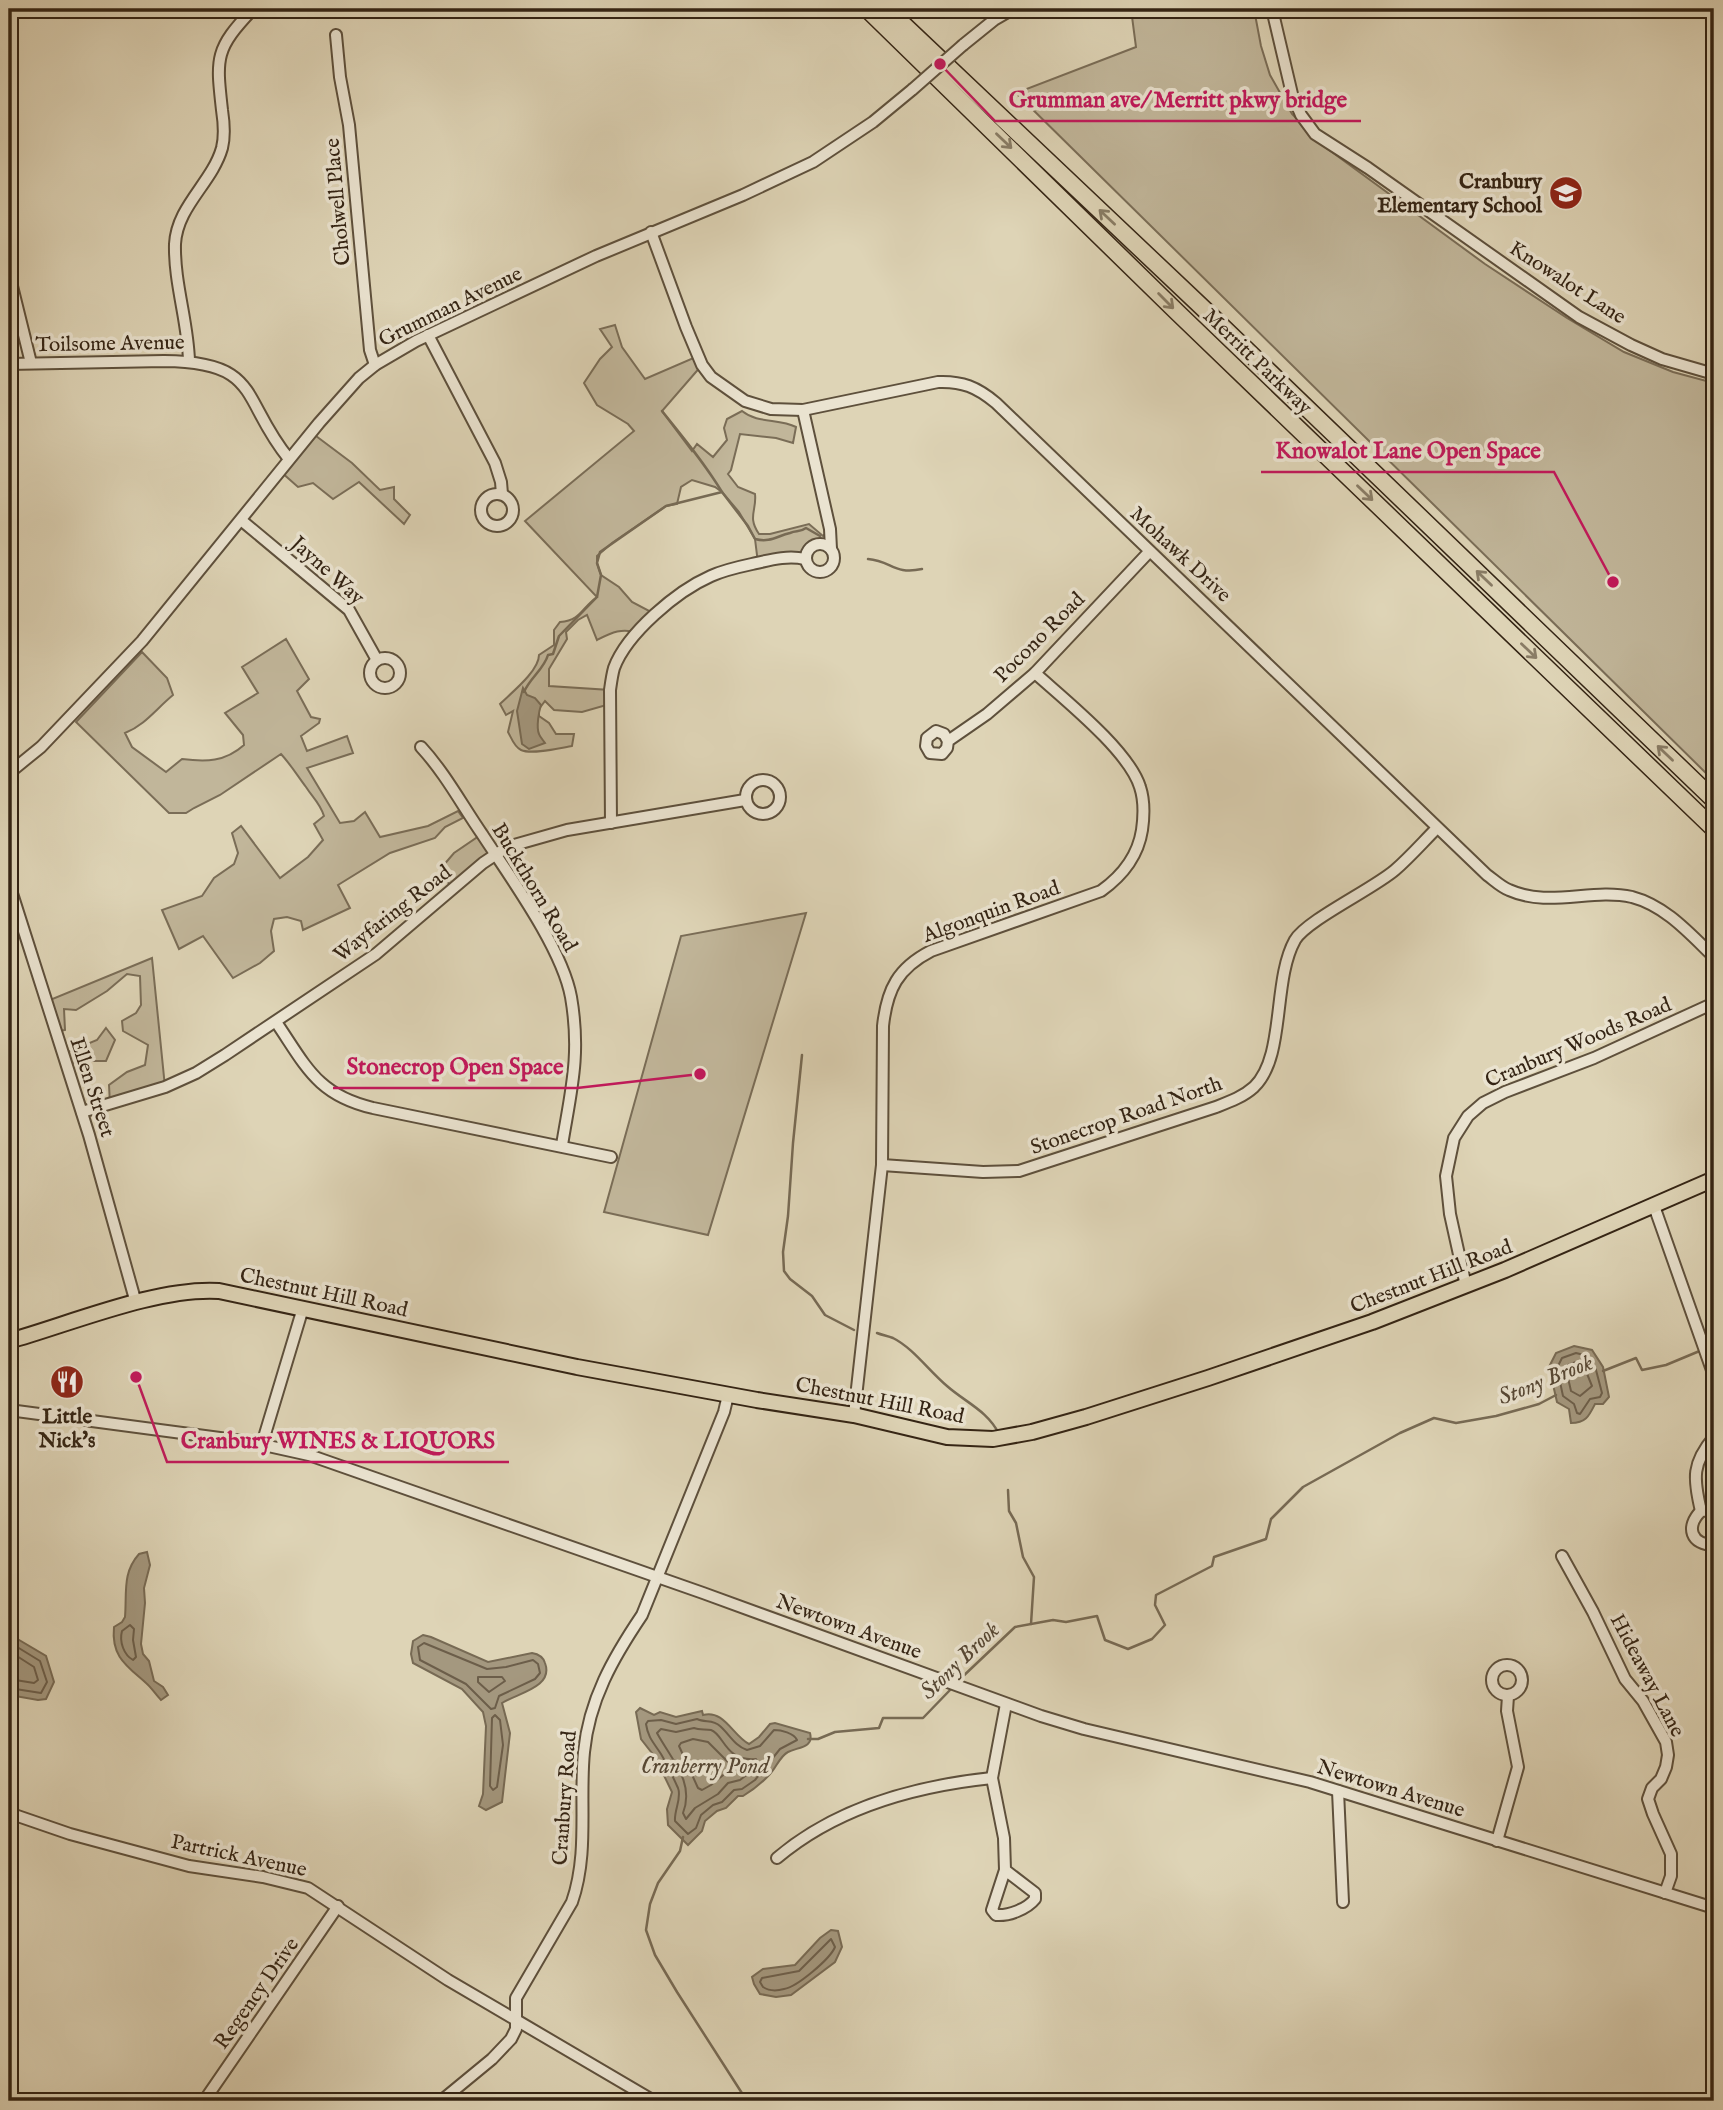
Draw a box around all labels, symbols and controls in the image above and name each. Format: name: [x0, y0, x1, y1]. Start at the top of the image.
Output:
callout: Grumman ave/ Merritt pkwy bridge: [995, 77, 1361, 121]
text: Grumman ave/ Merritt pkwy bridge: [1009, 86, 1348, 115]
one-way arrow: [995, 133, 1012, 150]
street label: Cholwell Place: [319, 137, 358, 267]
place label: Cranbury Elementary School: [1377, 169, 1543, 220]
school or university icon: Cranbury Elementary School: [1547, 174, 1585, 212]
one-way arrow: [1099, 209, 1116, 226]
street label: Knowalot Lane: [1504, 235, 1631, 331]
street label: Grumman Avenue: [374, 261, 527, 354]
one-way arrow: [1157, 292, 1174, 309]
street label: Merritt Parkway: [1197, 303, 1318, 422]
street label: Toilsome Avenue: [35, 330, 185, 359]
callout: Knowalot Lane Open Space: [1261, 428, 1554, 472]
text: Knowalot Lane Open Space: [1275, 437, 1541, 466]
one-way arrow: [1356, 485, 1373, 502]
street label: Mohawk Drive: [1124, 501, 1237, 609]
street label: Jayne Way: [283, 529, 370, 612]
one-way arrow: [1475, 570, 1492, 587]
street label: Pocono Road: [989, 586, 1092, 689]
one-way arrow: [1520, 642, 1537, 659]
one-way arrow: [1657, 745, 1674, 762]
street label: Buckthorn Road: [485, 818, 583, 958]
street label: Wayfaring Road: [328, 859, 458, 969]
street label: Algonquin Road: [918, 875, 1064, 950]
street label: Cranbury Woods Road: [1481, 992, 1676, 1095]
street label: Ellen Street: [63, 1034, 120, 1141]
callout: Stonecrop Open Space: [333, 1044, 577, 1088]
text: Stonecrop Open Space: [347, 1053, 564, 1082]
street label: Stonecrop Road North: [1027, 1071, 1226, 1162]
street label: Chestnut Hill Road: [1347, 1234, 1517, 1321]
street label: Chestnut Hill Road: [237, 1262, 411, 1325]
water label: Stony Brook: [1494, 1348, 1597, 1413]
restaurant icon: Little Nick's: [48, 1363, 86, 1401]
street label: Chestnut Hill Road: [793, 1372, 967, 1431]
place label: Little Nick's: [38, 1404, 95, 1455]
callout: Cranbury WINES & LIQUORS: [167, 1418, 509, 1462]
text: Cranbury WINES & LIQUORS: [181, 1427, 495, 1456]
street label: Newtown Avenue: [772, 1589, 925, 1666]
street label: Hideaway Lane: [1603, 1609, 1691, 1742]
water label: Stony Brook: [914, 1616, 1006, 1706]
street label: Cranbury Road: [547, 1729, 584, 1866]
water label: Cranberry Pond: [641, 1752, 771, 1781]
street label: Newtown Avenue: [1313, 1754, 1468, 1825]
street label: Partrick Avenue: [168, 1829, 309, 1884]
street label: Regency Drive: [209, 1932, 306, 2055]

